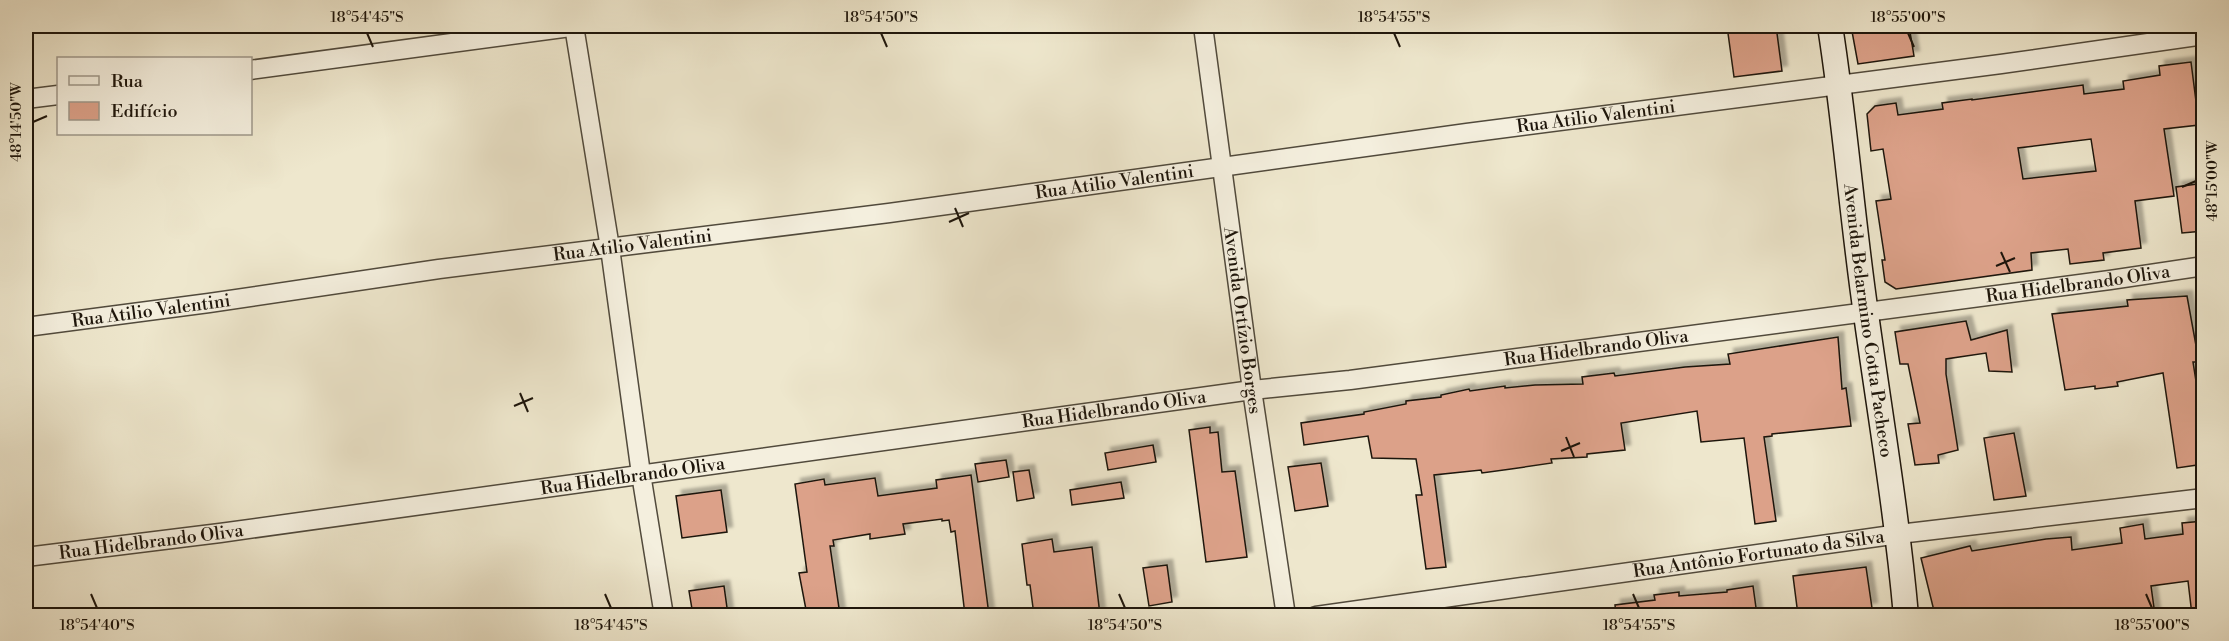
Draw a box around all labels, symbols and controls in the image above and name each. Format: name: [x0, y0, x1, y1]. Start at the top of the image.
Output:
text: 18°54'45"S: [330, 8, 404, 27]
text: 18°54'50"S: [844, 8, 918, 27]
text: 18°54'55"S: [1358, 8, 1430, 27]
text: 18°55'00"S: [1870, 8, 1946, 27]
legend: [57, 57, 252, 135]
text: Rua: [111, 70, 144, 93]
text: 48°14'50"W: [7, 82, 26, 162]
street label: Rua Atilio Valentini: [1515, 95, 1677, 138]
text: Edifício: [111, 100, 178, 123]
text: 48°15'00"W: [2203, 140, 2222, 222]
street label: Rua Atilio Valentini: [1034, 159, 1195, 204]
street label: Avenida Belarmino Cotta Pacheco: [1838, 181, 1898, 459]
street label: Rua Atilio Valentini: [552, 224, 713, 266]
street label: Avenida Ortízio Borges: [1219, 224, 1267, 416]
street label: Rua Hidelbrando Oliva: [1984, 260, 2172, 308]
street label: Rua Atilio Valentini: [70, 288, 232, 332]
street label: Rua Hidelbrando Oliva: [1502, 324, 1691, 371]
street label: Rua Hidelbrando Oliva: [1020, 385, 1208, 433]
street label: Rua Hidelbrando Oliva: [539, 452, 727, 500]
street label: Rua Hidelbrando Oliva: [57, 518, 246, 564]
street label: Rua Antônio Fortunato da Silva: [1631, 525, 1887, 583]
text: 18°54'40"S: [59, 616, 135, 635]
text: 18°54'45"S: [574, 616, 648, 635]
text: 18°54'50"S: [1088, 616, 1162, 635]
text: 18°54'55"S: [1603, 616, 1675, 635]
text: 18°55'00"S: [2114, 616, 2190, 635]

